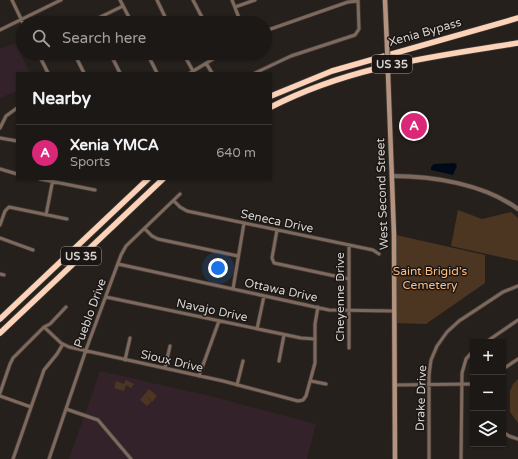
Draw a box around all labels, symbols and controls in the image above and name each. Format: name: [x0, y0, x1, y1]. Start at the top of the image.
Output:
street label: Xenia Bypass: [387, 15, 463, 49]
search box: [16, 16, 272, 60]
icon: search: [30, 27, 52, 49]
text: Search here: [62, 29, 146, 47]
road number: US 35: [372, 55, 412, 73]
text: Nearby: [32, 88, 91, 109]
pin: A: [401, 111, 427, 141]
text: Xenia YMCA: [70, 136, 159, 154]
street label: West Second Street: [373, 137, 391, 250]
text: A: [40, 145, 50, 161]
text: 640 m: [216, 145, 256, 161]
text: Sports: [70, 154, 110, 170]
street label: Seneca Drive: [239, 206, 315, 236]
road number: US 35: [61, 247, 101, 265]
street label: Cheyenne Drive: [333, 252, 347, 342]
your location: [208, 258, 228, 278]
park label: Saint Brigid’s Cemetery: [393, 264, 467, 292]
street label: Ottawa Drive: [243, 275, 319, 305]
street label: Pueblo Drive: [71, 276, 109, 350]
street label: Navajo Drive: [175, 296, 249, 324]
map controls: [470, 339, 506, 447]
button: +: [470, 339, 506, 375]
street label: Sioux Drive: [139, 347, 205, 375]
street label: Drake Drive: [413, 365, 429, 431]
button: −: [470, 375, 506, 411]
button: layers: [470, 411, 506, 447]

